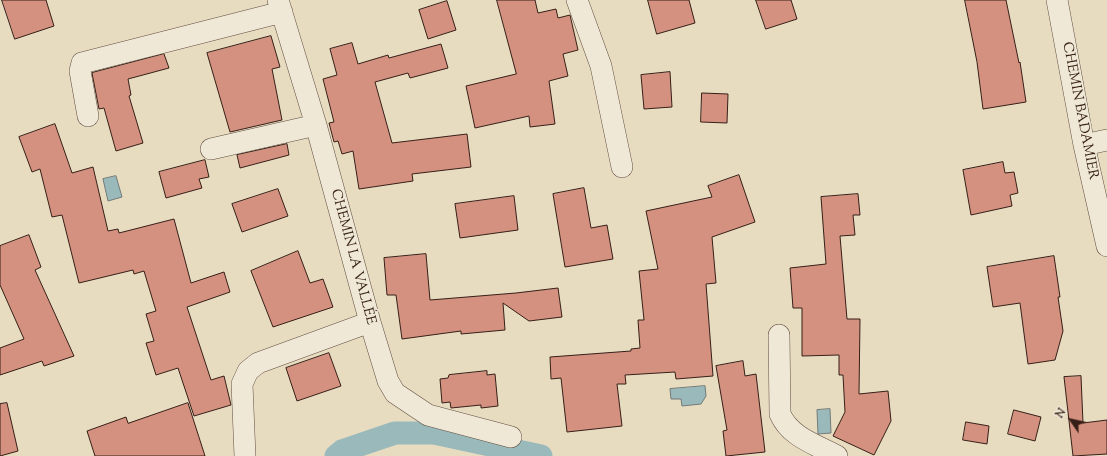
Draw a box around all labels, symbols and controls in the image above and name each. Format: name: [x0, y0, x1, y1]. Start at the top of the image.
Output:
street label: CHEMIN BADAMIER: [1057, 41, 1101, 181]
street label: CHEMIN LA VALLÉE: [326, 187, 378, 327]
north arrow: [1051, 400, 1091, 440]
text: N: [1052, 405, 1070, 421]

